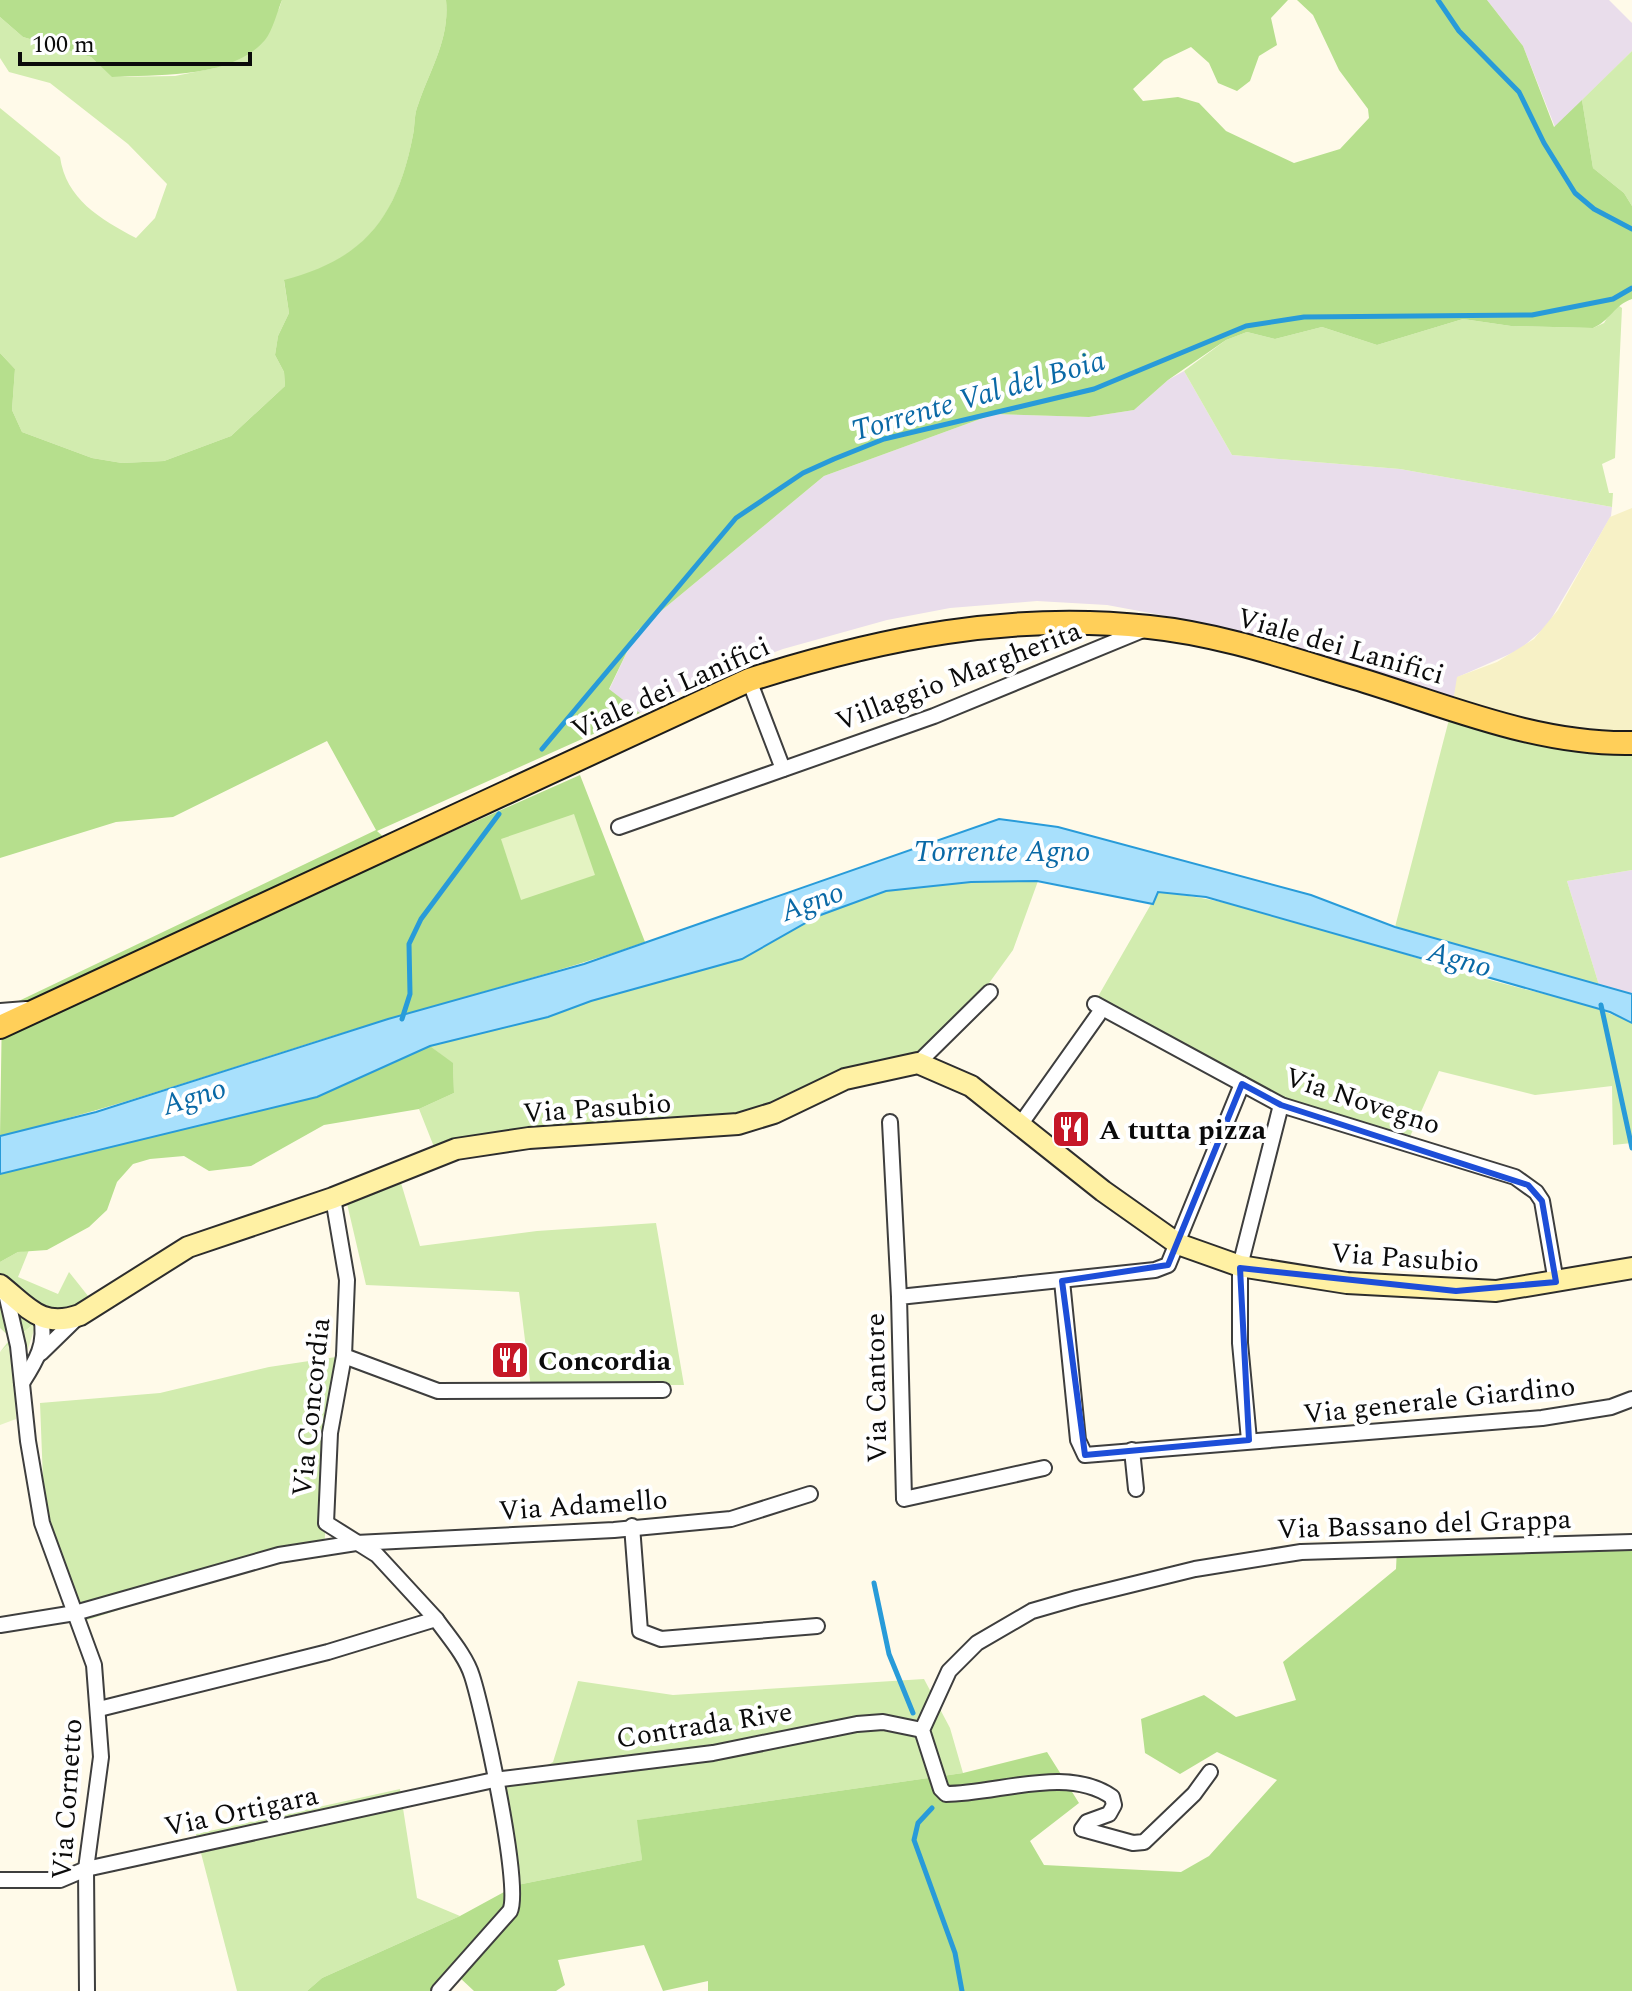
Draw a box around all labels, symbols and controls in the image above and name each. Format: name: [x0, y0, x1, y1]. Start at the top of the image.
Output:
scale bar: [20, 16, 250, 66]
text: 100 m: [32, 27, 95, 63]
water label: Torrente Val del Boia: [846, 338, 1111, 454]
street label: Viale dei Lanifici: [1232, 596, 1449, 697]
street label: Villaggio Margherita: [829, 610, 1088, 743]
street label: Viale dei Lanifici: [564, 625, 777, 751]
water label: Torrente Agno: [914, 829, 1090, 875]
water label: Agno: [773, 869, 851, 935]
water label: Agno: [1421, 929, 1497, 991]
street label: Via Novegno: [1279, 1056, 1446, 1147]
water label: Agno: [156, 1065, 232, 1129]
street label: Via Pasubio: [522, 1082, 673, 1135]
restaurant icon: A tutta pizza: [1050, 1108, 1092, 1150]
place label: A tutta pizza: [1099, 1109, 1267, 1152]
street label: Via Pasubio: [1329, 1232, 1480, 1285]
street label: Via Cantore: [854, 1313, 899, 1463]
street label: Via Concordia: [281, 1315, 342, 1499]
restaurant icon: Concordia: [489, 1339, 531, 1381]
place label: Concordia: [538, 1340, 672, 1383]
street label: Via generale Giardino: [1301, 1365, 1577, 1436]
street label: Via Adamello: [497, 1478, 669, 1533]
street label: Via Bassano del Grappa: [1276, 1498, 1572, 1551]
street label: Contrada Rive: [613, 1690, 795, 1761]
street label: Via Cornetto: [40, 1717, 95, 1881]
street label: Via Ortigara: [160, 1774, 323, 1849]

